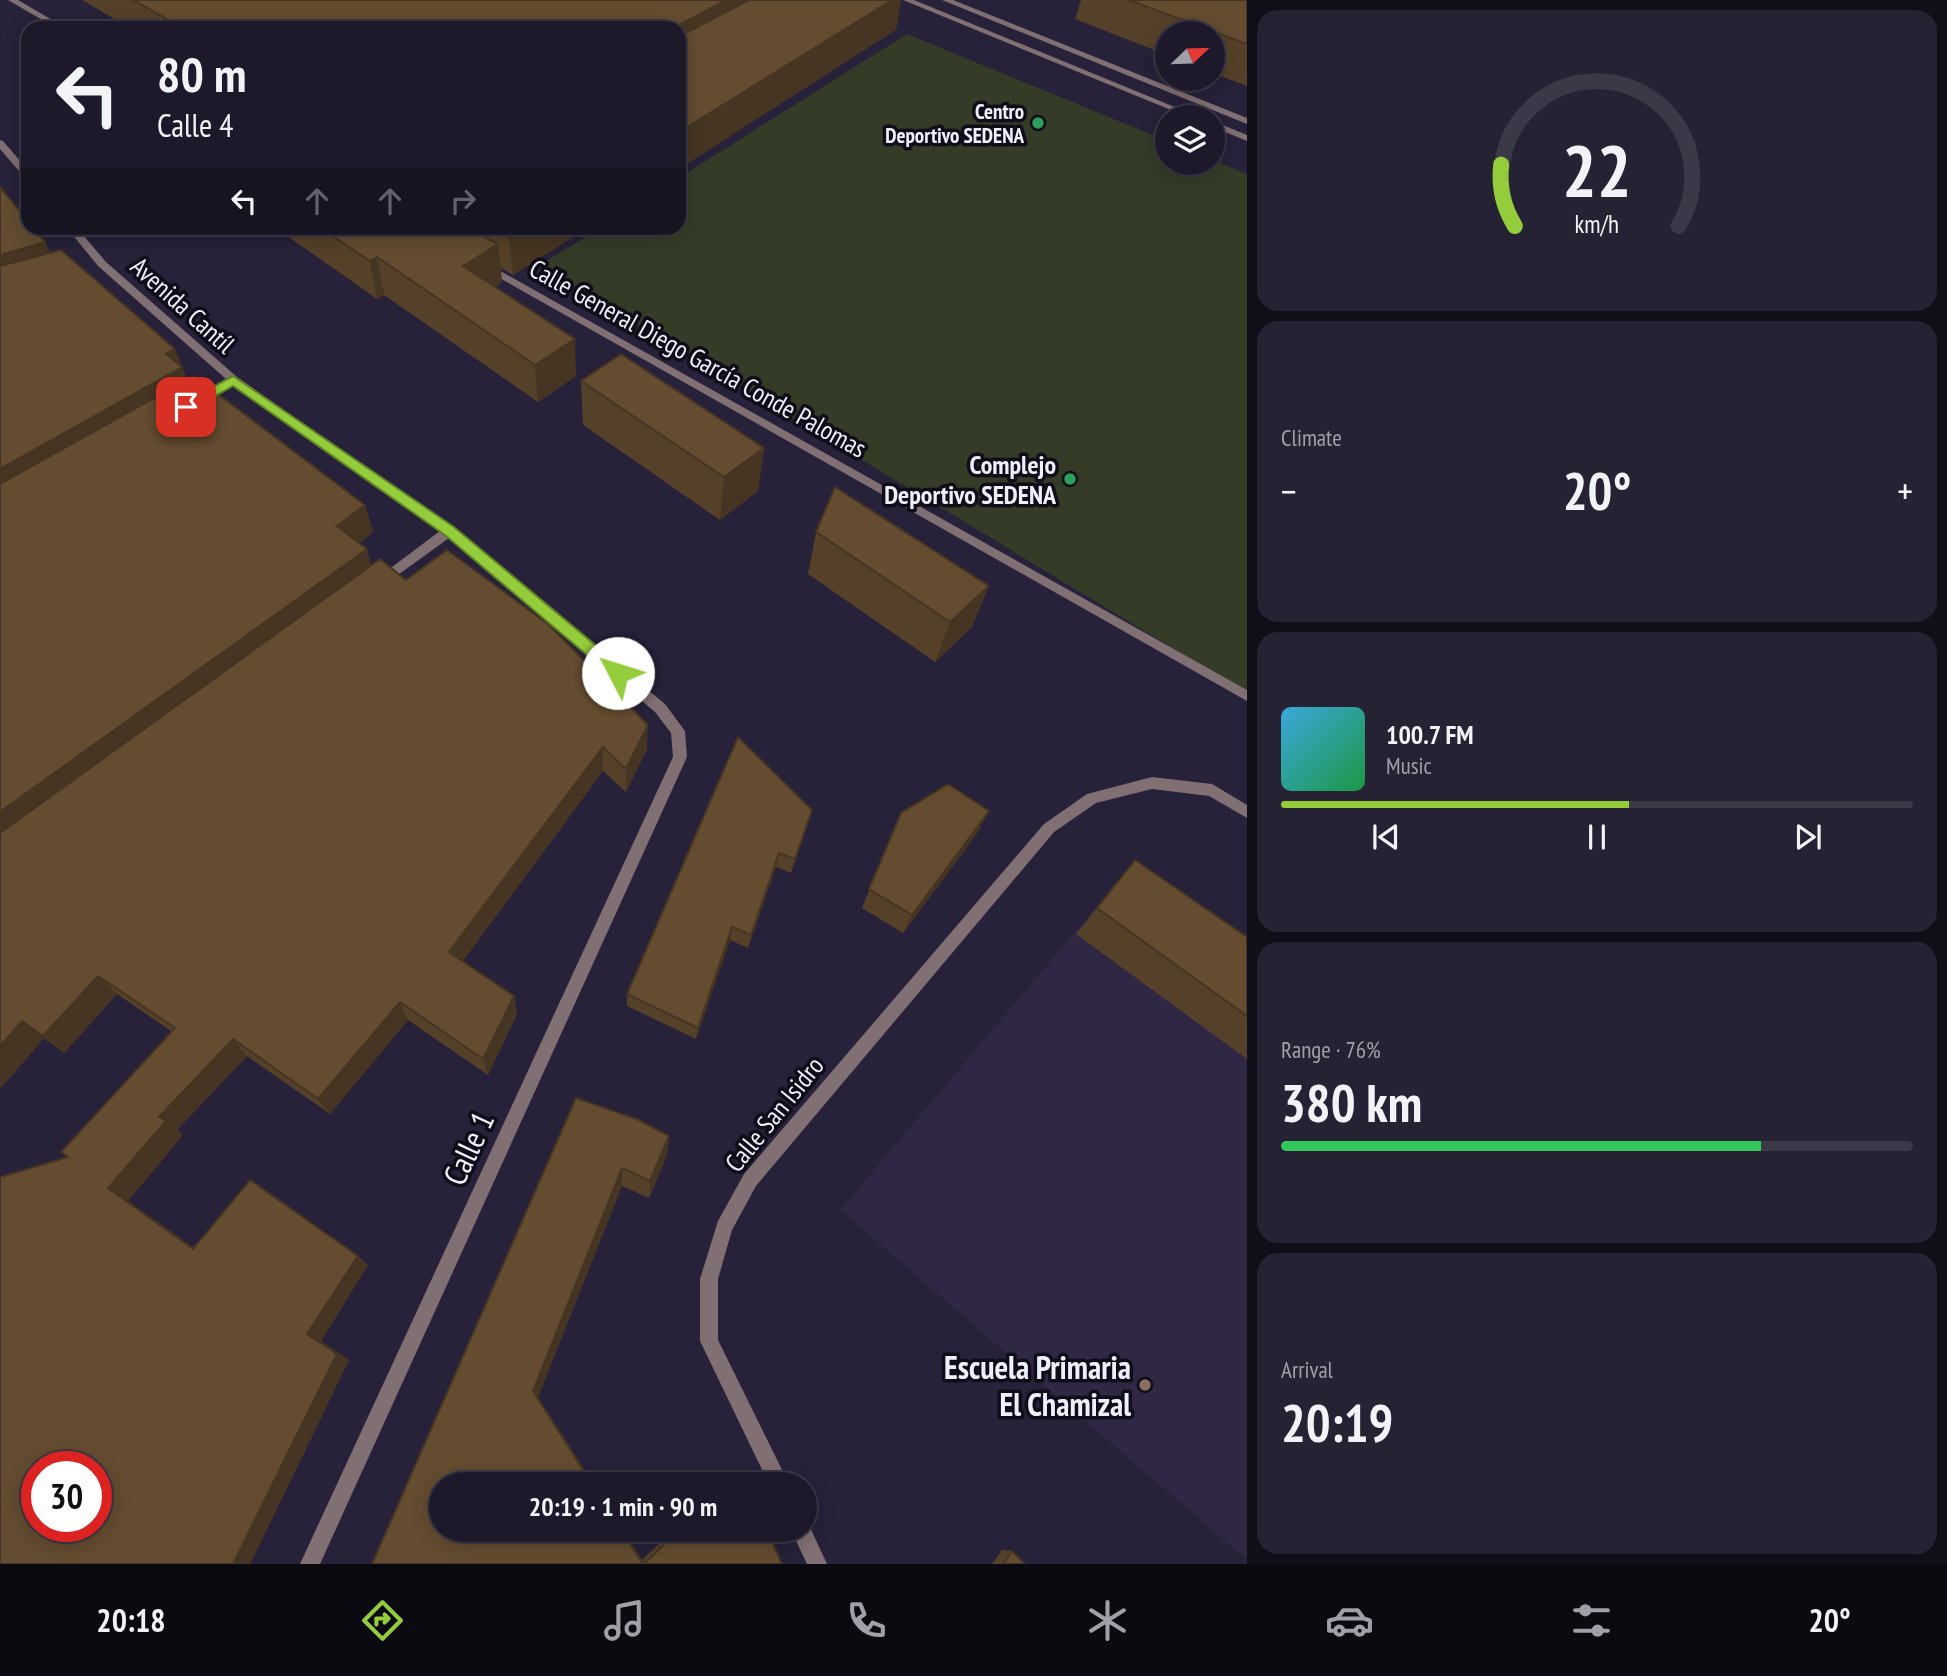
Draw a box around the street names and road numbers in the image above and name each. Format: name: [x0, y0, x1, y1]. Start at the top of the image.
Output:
street label: Avenida Cantíl: [124, 250, 242, 360]
street label: Calle General Diego García Conde Palomas: [524, 251, 872, 465]
street label: Calle San Isidro: [717, 1050, 831, 1178]
street label: Calle 1: [433, 1105, 503, 1191]

